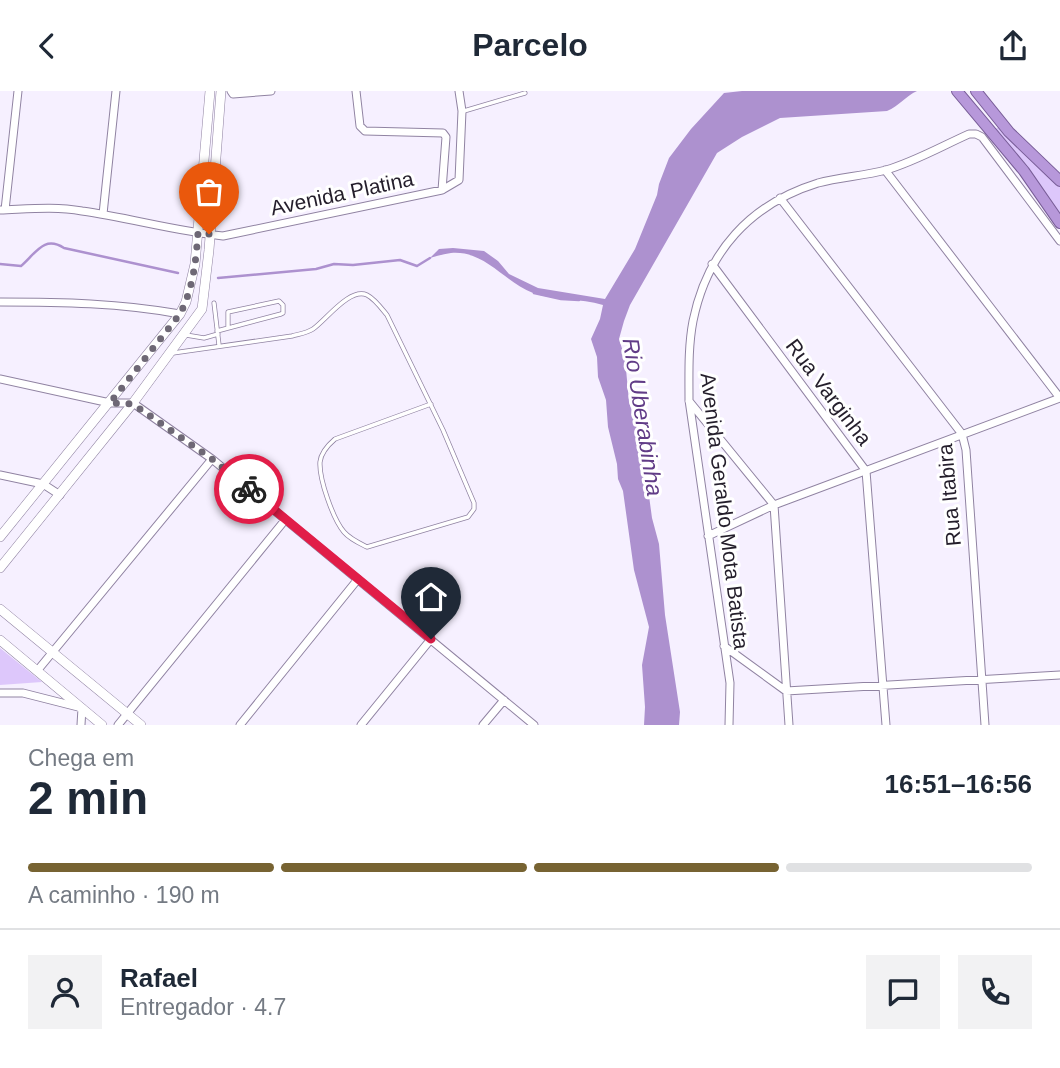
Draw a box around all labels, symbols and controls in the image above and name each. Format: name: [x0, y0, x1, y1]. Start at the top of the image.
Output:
icon: back: [28, 27, 66, 65]
text: Parcelo: [472, 27, 588, 63]
icon: share: [994, 27, 1032, 65]
pin: [179, 162, 239, 234]
street label: Avenida Platina: [268, 167, 416, 219]
icon: bag: [190, 173, 228, 211]
street label: Rua Varginha: [782, 334, 877, 450]
water label: Rio Uberabinha: [618, 336, 668, 498]
street label: Avenida Geraldo Mota Batista: [697, 371, 753, 651]
street label: Rua Itabira: [933, 443, 965, 547]
courier: [214, 454, 284, 524]
icon: bike: [230, 470, 268, 508]
pin: [401, 567, 461, 639]
icon: home: [412, 578, 450, 616]
text: Chega em: [28, 745, 134, 771]
text: 16:51–16:56: [885, 769, 1032, 799]
text: 2 min: [28, 772, 148, 824]
text: A caminho · 190 m: [28, 882, 220, 908]
button: person: [28, 955, 102, 1029]
button: chat: [866, 955, 940, 1029]
button: phone: [958, 955, 1032, 1029]
text: Rafael: [120, 963, 198, 993]
text: Entregador · 4.7: [120, 994, 286, 1020]

